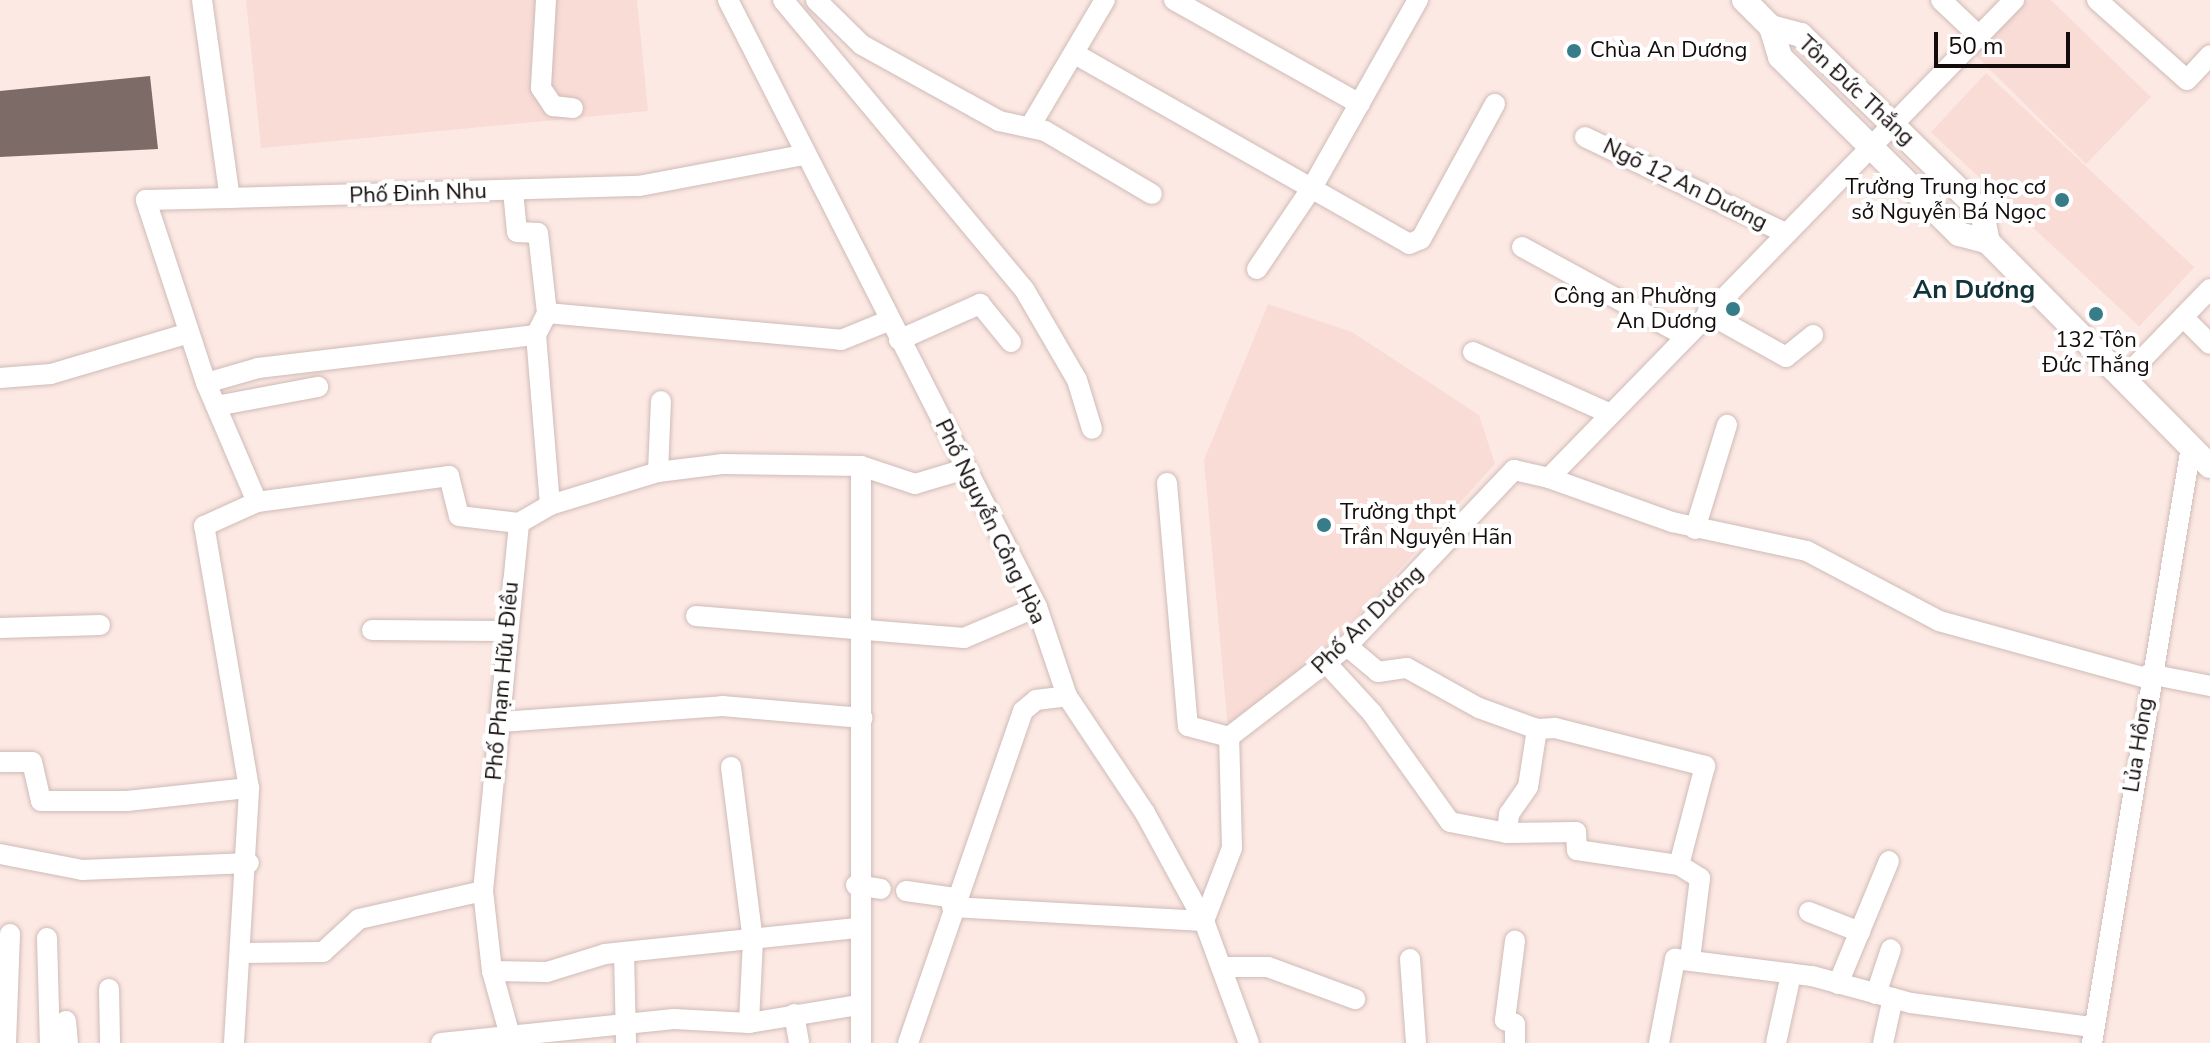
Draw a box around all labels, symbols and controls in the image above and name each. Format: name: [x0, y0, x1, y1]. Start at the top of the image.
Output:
scale bar: [1938, 16, 2074, 66]
street label: Tôn Đức Thắng: [1792, 30, 1920, 152]
text: 50 m: [1948, 30, 2004, 62]
place label: Chùa An Dương: [1590, 38, 1747, 64]
marker: Chùa An Dương: [1565, 42, 1583, 60]
street label: Ngõ 12 An Dương: [1599, 134, 1771, 236]
place label: Trường Trung học cơ sở Nguyễn Bá Ngọc: [1845, 174, 2046, 226]
street label: Phố Đinh Nhu: [349, 178, 487, 210]
marker: Trường Trung học cơ sở Nguyễn Bá Ngọc: [2053, 191, 2071, 209]
district label: An Dương: [1913, 274, 2035, 306]
place label: Công an Phường An Dương: [1553, 283, 1717, 334]
marker: Công an Phường An Dương: [1724, 300, 1742, 318]
marker: 132 Tôn Đức Thắng: [2087, 305, 2105, 323]
place label: 132 Tôn Đức Thắng: [2042, 327, 2150, 378]
street label: Phố Nguyễn Công Hòa: [929, 415, 1051, 629]
place label: Trường thpt Trần Nguyên Hãn: [1340, 499, 1513, 550]
marker: Trường thpt Trần Nguyên Hãn: [1315, 516, 1333, 534]
street label: Phố An Dương: [1307, 560, 1429, 680]
street label: Phố Phạm Hữu Điều: [481, 581, 525, 781]
street label: Lủa Hồng: [2118, 696, 2160, 794]

